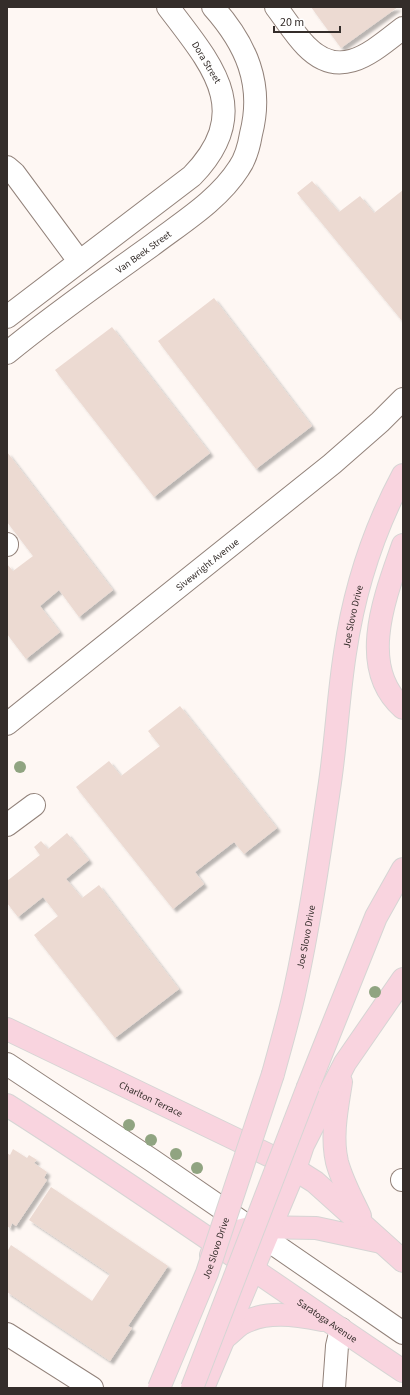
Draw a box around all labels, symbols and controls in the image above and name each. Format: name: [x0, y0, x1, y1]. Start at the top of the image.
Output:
scale bar: [274, 8, 340, 34]
text: 20 m: [280, 14, 304, 31]
street label: Dora Street: [188, 39, 225, 87]
street label: Van Beek Street: [113, 227, 175, 277]
street label: Sivewright Avenue: [173, 535, 242, 594]
street label: Joe Slovo Drive: [340, 583, 367, 649]
street label: Joe Slovo Drive: [294, 904, 319, 970]
street label: Charlton Terrace: [116, 1078, 185, 1121]
street label: Joe Slovo Drive: [199, 1216, 233, 1281]
street label: Saratoga Avenue: [294, 1295, 360, 1346]

